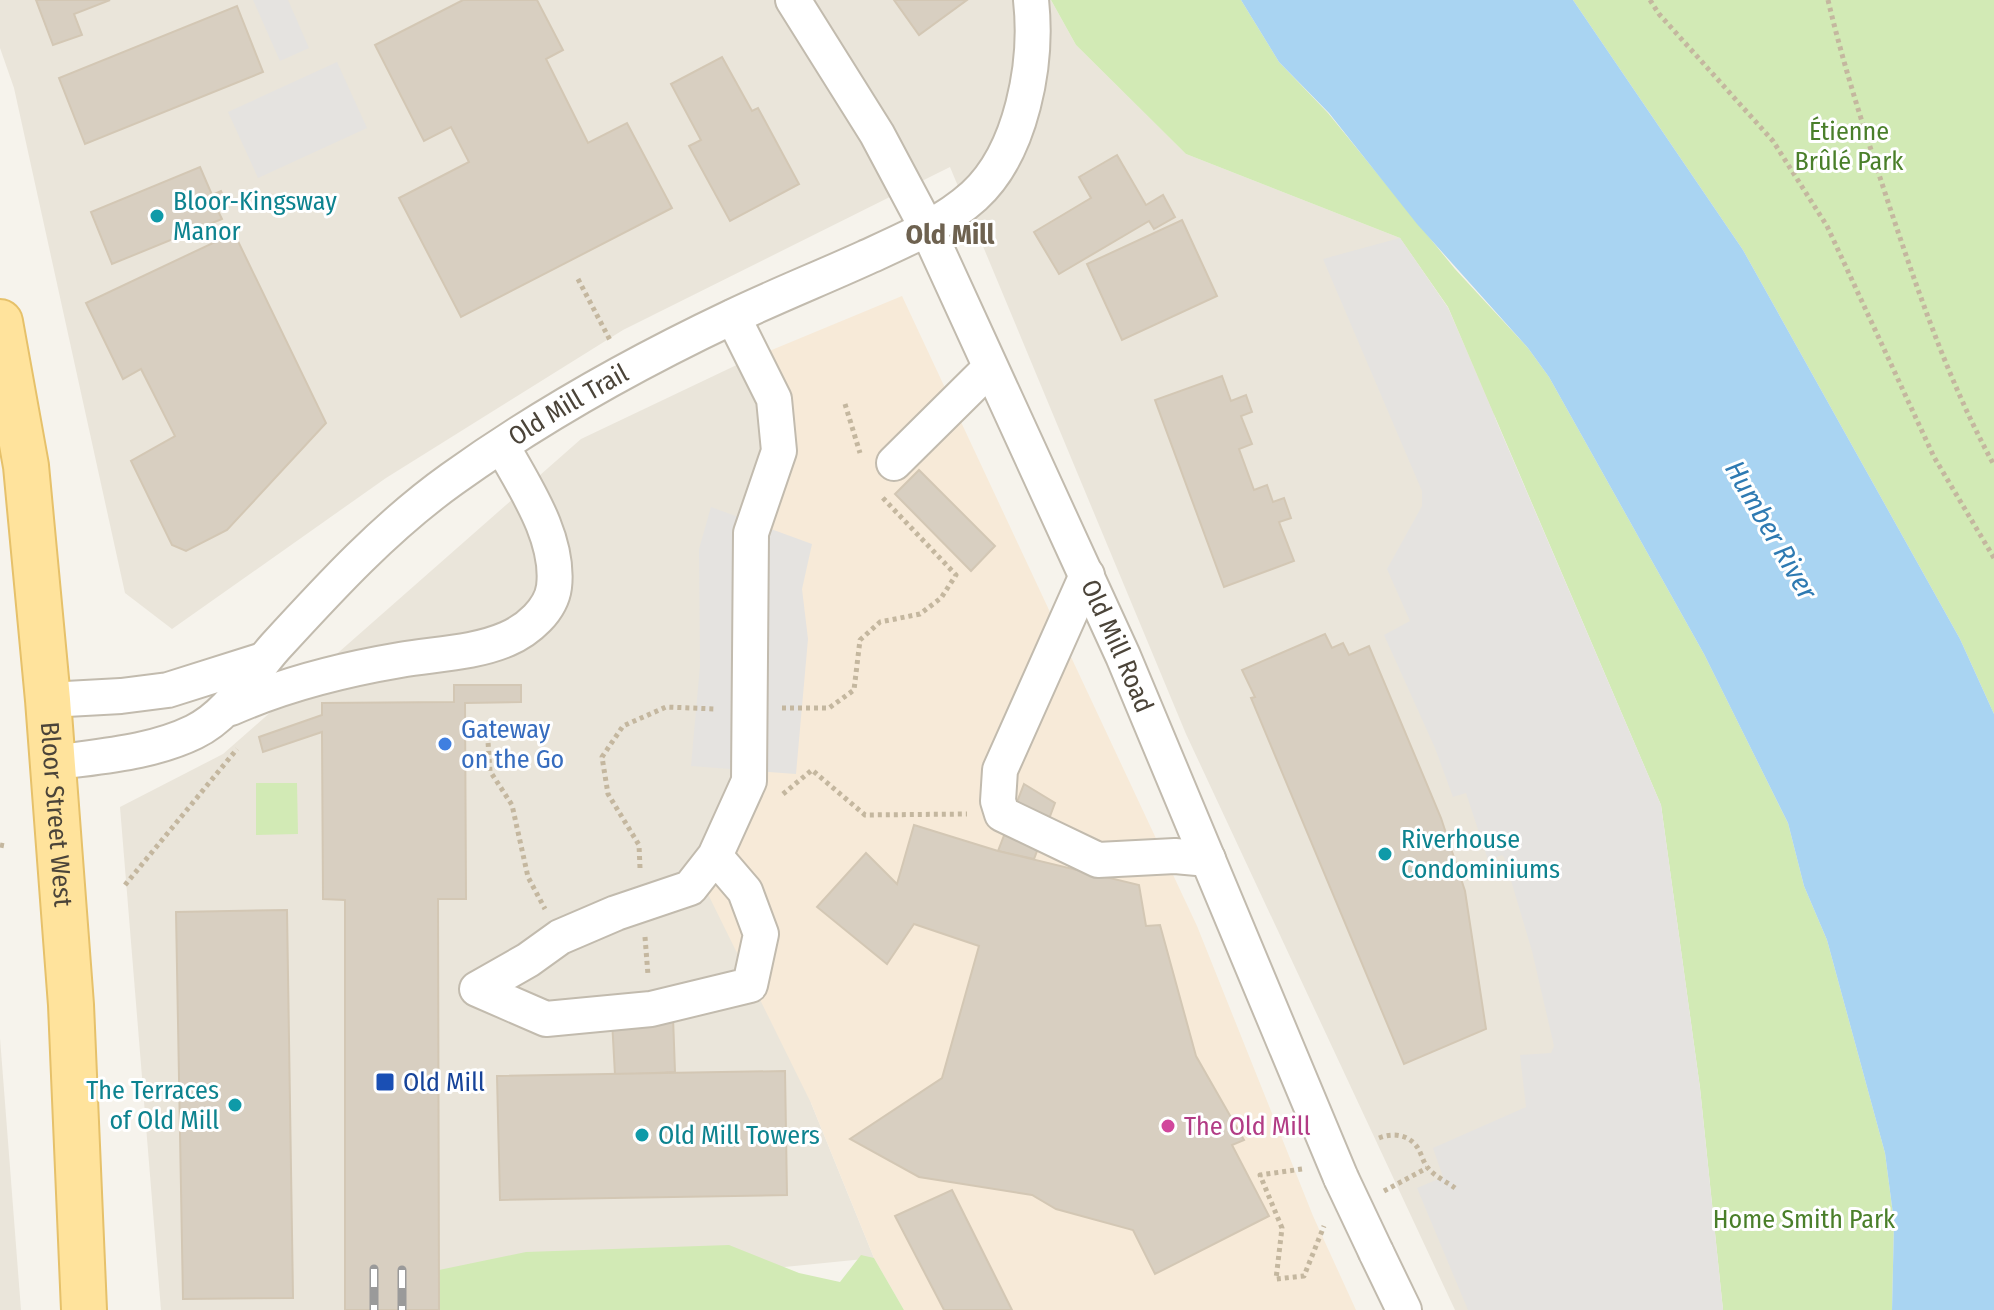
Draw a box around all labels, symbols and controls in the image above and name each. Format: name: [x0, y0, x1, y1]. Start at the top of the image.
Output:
park label: Étienne Brûlé Park: [1795, 116, 1904, 177]
place label: Bloor-Kingsway Manor: [173, 186, 337, 247]
marker: Bloor-Kingsway Manor: [148, 207, 166, 225]
district label: Old Mill: [906, 218, 995, 251]
street label: Old Mill Trail: [502, 357, 633, 452]
water label: Humber River: [1718, 455, 1825, 606]
street label: Old Mill Road: [1075, 575, 1160, 717]
place label: Gateway on the Go: [461, 714, 564, 775]
street label: Bloor Street West: [34, 721, 79, 908]
marker: Gateway on the Go: [436, 735, 454, 753]
place label: Riverhouse Condominiums: [1401, 824, 1560, 885]
marker: Riverhouse Condominiums: [1376, 845, 1394, 863]
place label: Old Mill: [403, 1067, 485, 1098]
marker: Old Mill: [374, 1071, 396, 1093]
place label: The Terraces of Old Mill: [86, 1075, 219, 1136]
marker: The Terraces of Old Mill: [226, 1096, 244, 1114]
place label: The Old Mill: [1184, 1111, 1311, 1142]
marker: The Old Mill: [1159, 1117, 1177, 1135]
place label: Old Mill Towers: [658, 1120, 820, 1151]
marker: Old Mill Towers: [633, 1126, 651, 1144]
park label: Home Smith Park: [1713, 1204, 1896, 1235]

